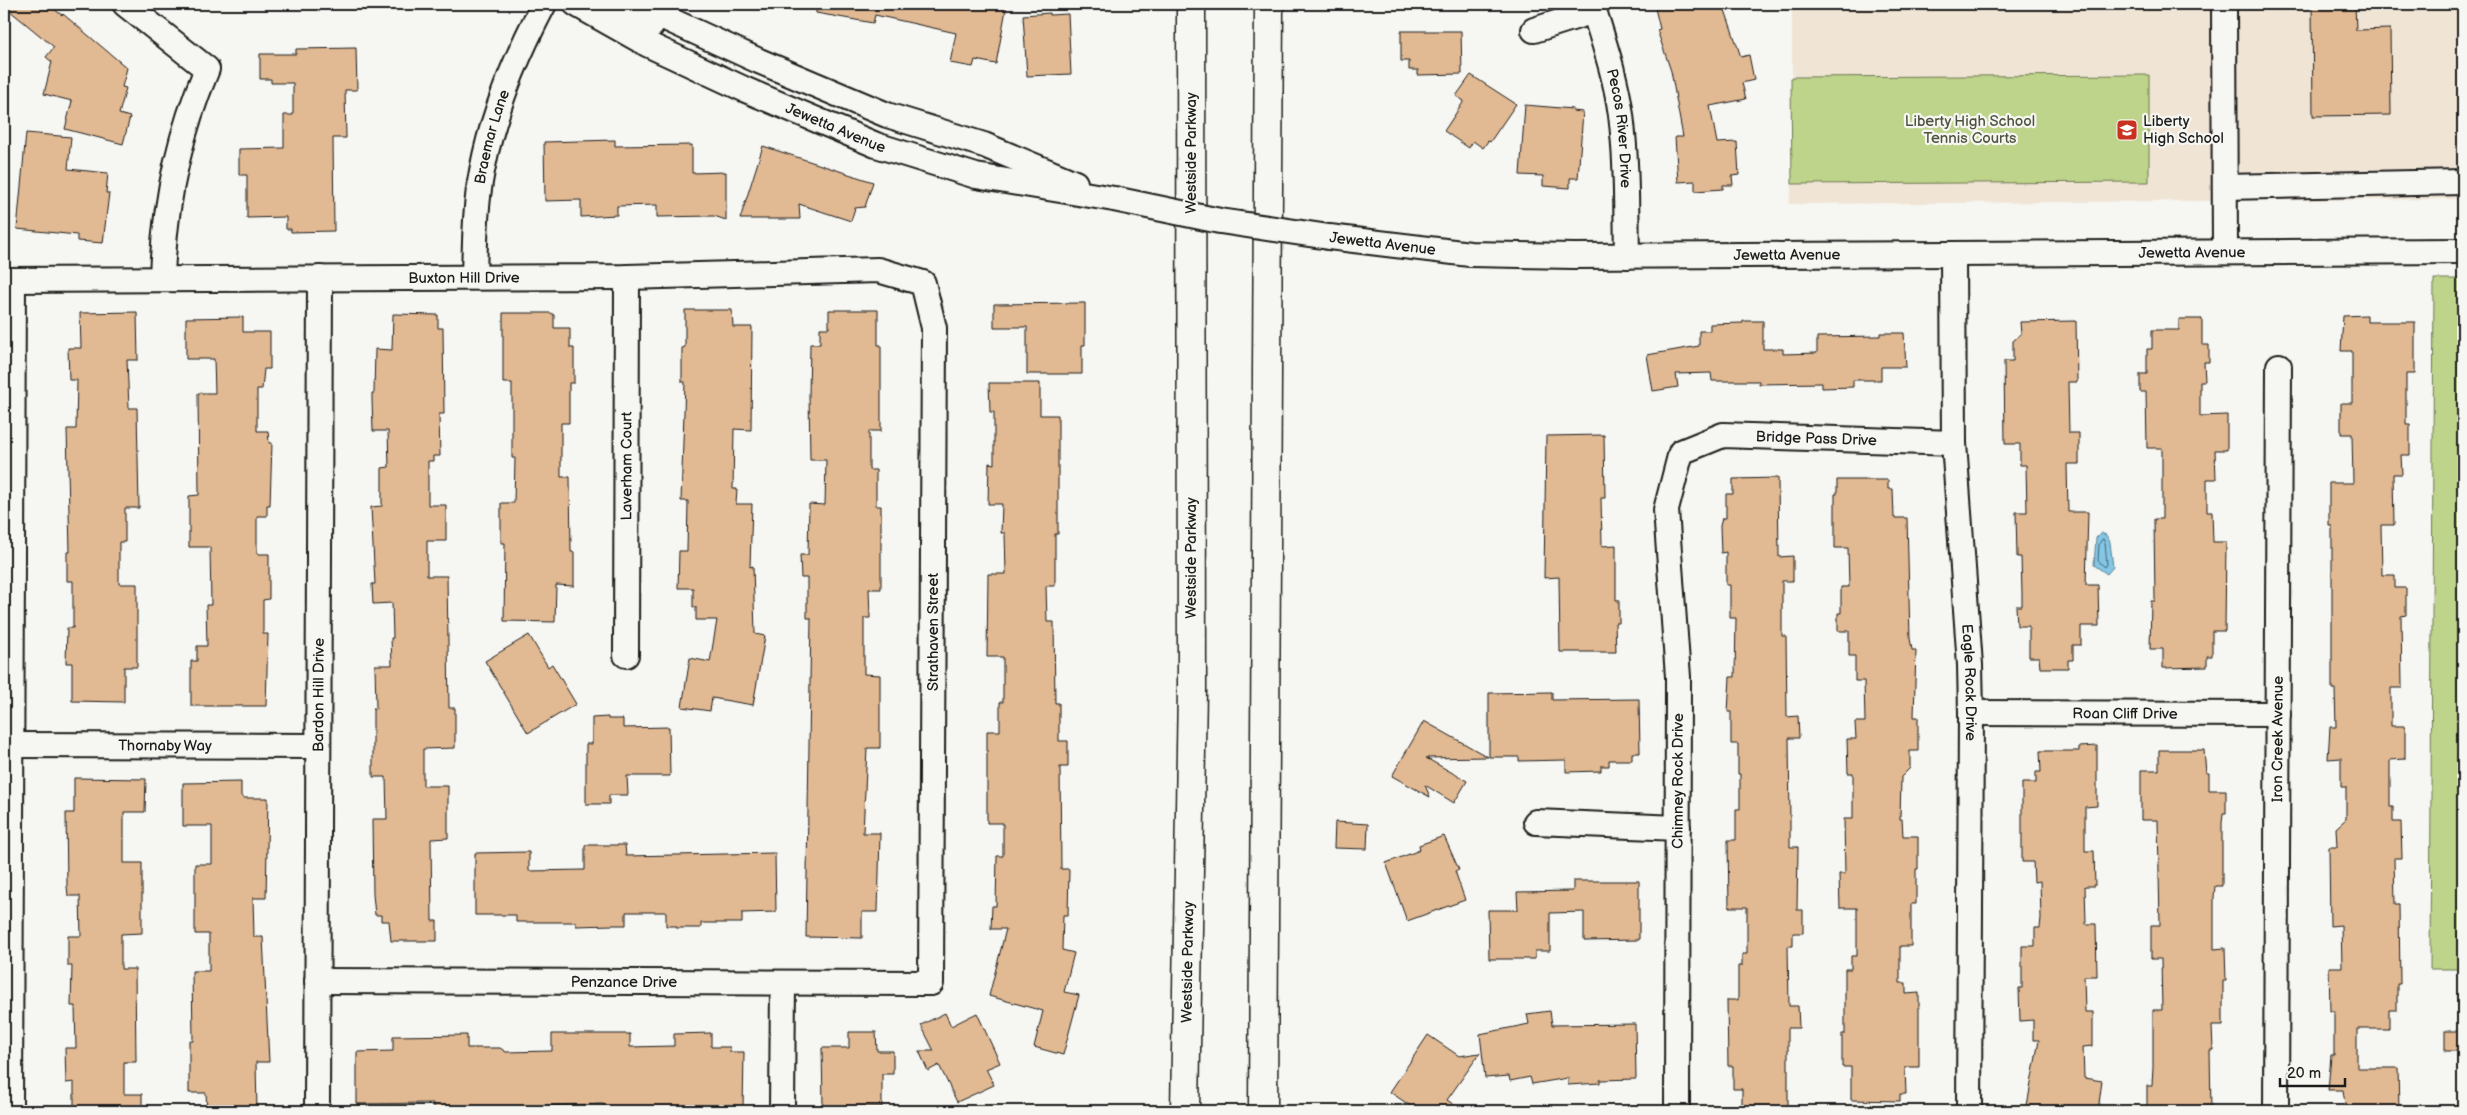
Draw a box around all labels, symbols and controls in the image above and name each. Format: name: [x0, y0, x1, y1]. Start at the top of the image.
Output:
street label: Pecos River Drive: [1602, 67, 1635, 188]
street label: Braemar Lane: [471, 87, 514, 186]
street label: Westside Parkway: [1182, 92, 1201, 214]
street label: Jewetta Avenue: [782, 99, 888, 157]
park label: Liberty High School Tennis Courts: [1905, 112, 2035, 148]
place label: Liberty High School: [2143, 112, 2224, 148]
school or university icon: Liberty High School: [2115, 118, 2139, 142]
street label: Jewetta Avenue: [1328, 228, 1437, 260]
street label: Jewetta Avenue: [2138, 243, 2246, 263]
street label: Jewetta Avenue: [1733, 246, 1841, 265]
street label: Buxton Hill Drive: [408, 269, 520, 288]
street label: Laverham Court: [617, 411, 637, 520]
street label: Bridge Pass Drive: [1755, 427, 1877, 450]
street label: Westside Parkway: [1182, 497, 1201, 619]
street label: Strathaven Street: [924, 573, 943, 691]
street label: Eagle Rock Drive: [1957, 623, 1980, 741]
street label: Bardon Hill Drive: [309, 638, 329, 752]
street label: Iron Creek Avenue: [2268, 676, 2288, 802]
street label: Roan Cliff Drive: [2072, 704, 2178, 724]
street label: Chimney Rock Drive: [1669, 713, 1688, 849]
street label: Thornaby Way: [118, 736, 212, 756]
street label: Westside Parkway: [1177, 901, 1198, 1023]
street label: Penzance Drive: [571, 973, 677, 992]
scale bar: [2280, 1055, 2344, 1087]
text: 20 m: [2287, 1064, 2321, 1083]

